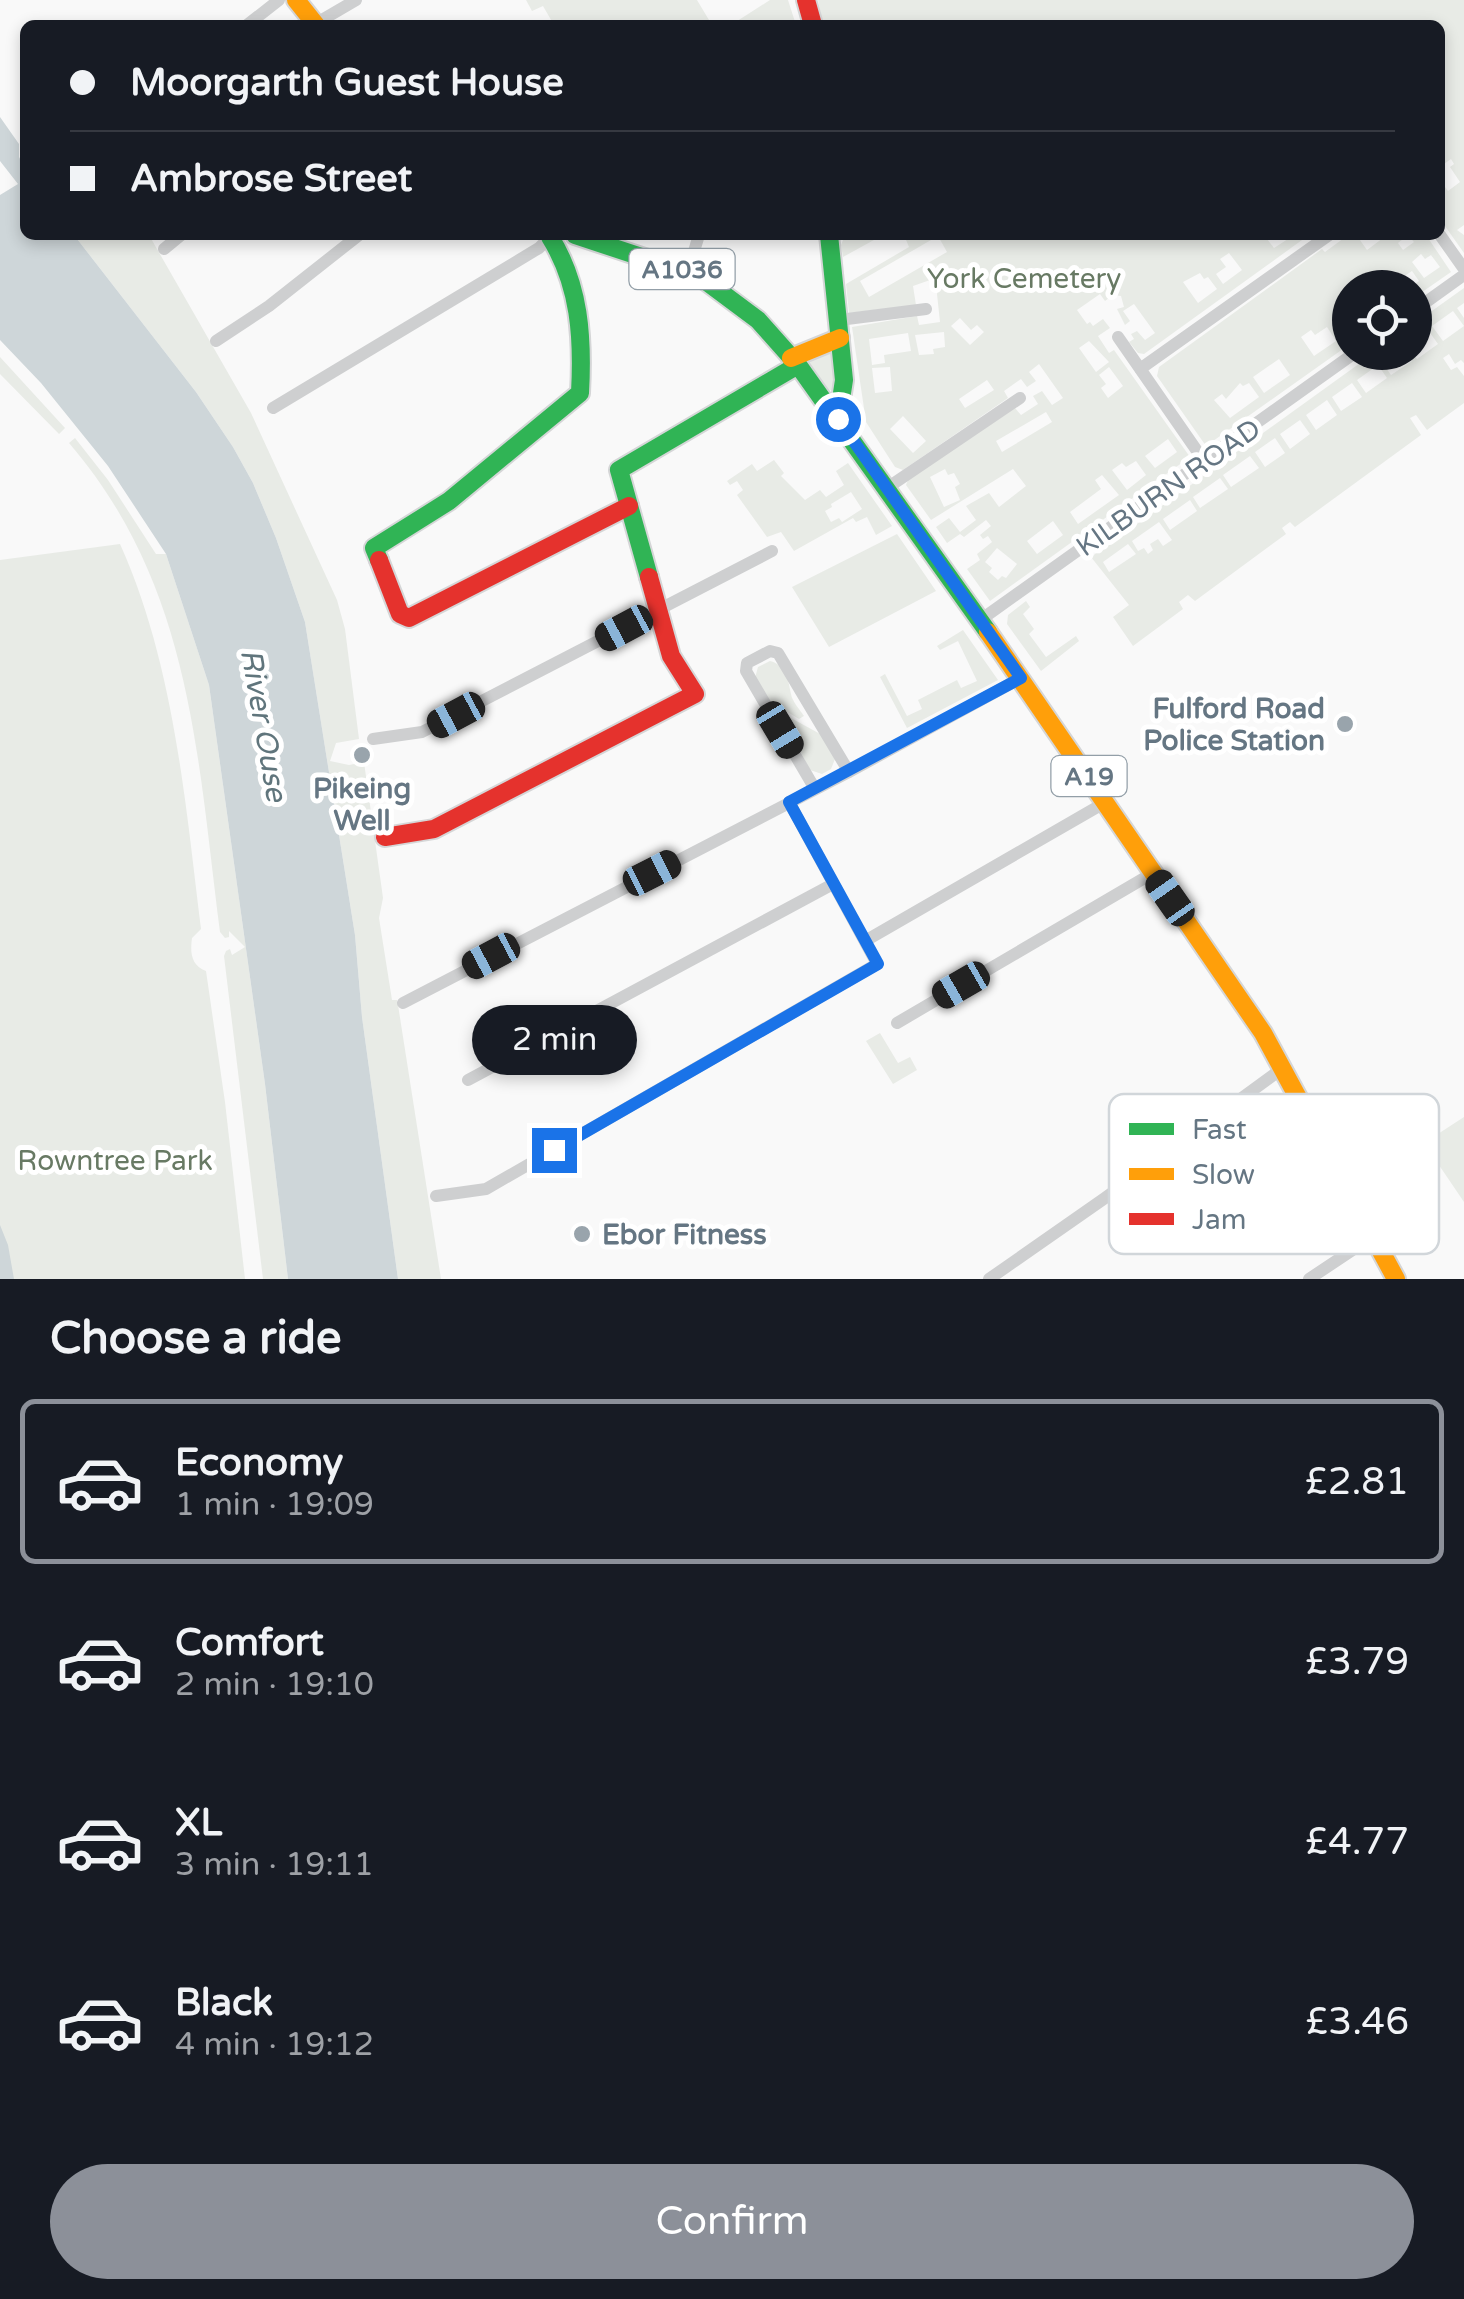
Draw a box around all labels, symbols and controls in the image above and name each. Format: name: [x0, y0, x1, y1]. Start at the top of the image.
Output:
text: Moorgarth Guest House: [130, 60, 564, 106]
text: Ambrose Street: [130, 156, 412, 202]
road number: A1036: [630, 249, 734, 289]
park label: York Cemetery: [927, 262, 1121, 296]
map controls: [1332, 270, 1432, 370]
button: locate: [1332, 270, 1432, 370]
route start: [816, 397, 861, 442]
street label: KILBURN ROAD: [1070, 412, 1267, 564]
car: [590, 601, 658, 655]
water label: River Ouse: [232, 646, 295, 806]
car: [422, 688, 490, 742]
place label: Fulford Road Police Station: [1143, 692, 1325, 758]
car: [752, 697, 808, 763]
marker: Fulford Road Police Station: [1334, 713, 1356, 735]
marker: Pikeing Well: [351, 744, 373, 766]
road number: A19: [1052, 756, 1126, 796]
place label: Pikeing Well: [313, 772, 411, 838]
car: [618, 846, 686, 900]
car: [1141, 865, 1199, 931]
car: [457, 929, 525, 983]
car: [928, 957, 994, 1013]
callout: 2 min: [472, 1005, 636, 1075]
text: 2 min: [512, 1021, 597, 1059]
legend: [1109, 1094, 1439, 1254]
text: Fast: [1192, 1113, 1247, 1147]
route end: [532, 1128, 577, 1173]
park label: Rowntree Park: [17, 1144, 213, 1178]
text: Slow: [1192, 1158, 1255, 1192]
text: Jam: [1192, 1203, 1247, 1237]
place label: Ebor Fitness: [602, 1218, 767, 1252]
marker: Ebor Fitness: [571, 1223, 593, 1245]
text: Choose a ride: [50, 1312, 341, 1366]
icon: car: [55, 1437, 145, 1527]
text: Economy: [175, 1440, 343, 1486]
text: £2.81: [1305, 1459, 1409, 1505]
text: 1 min · 19:09: [175, 1486, 374, 1524]
icon: car: [55, 1617, 145, 1707]
text: Comfort: [175, 1620, 324, 1666]
text: £3.79: [1305, 1639, 1409, 1685]
text: 2 min · 19:10: [175, 1666, 374, 1704]
icon: car: [55, 1797, 145, 1887]
text: XL: [175, 1800, 222, 1846]
text: £4.77: [1305, 1819, 1409, 1865]
text: 3 min · 19:11: [175, 1846, 374, 1884]
icon: car: [55, 1977, 145, 2067]
text: Black: [175, 1980, 273, 2026]
text: £3.46: [1305, 1999, 1409, 2045]
text: 4 min · 19:12: [175, 2026, 374, 2064]
button: Confirm: [50, 2164, 1414, 2279]

